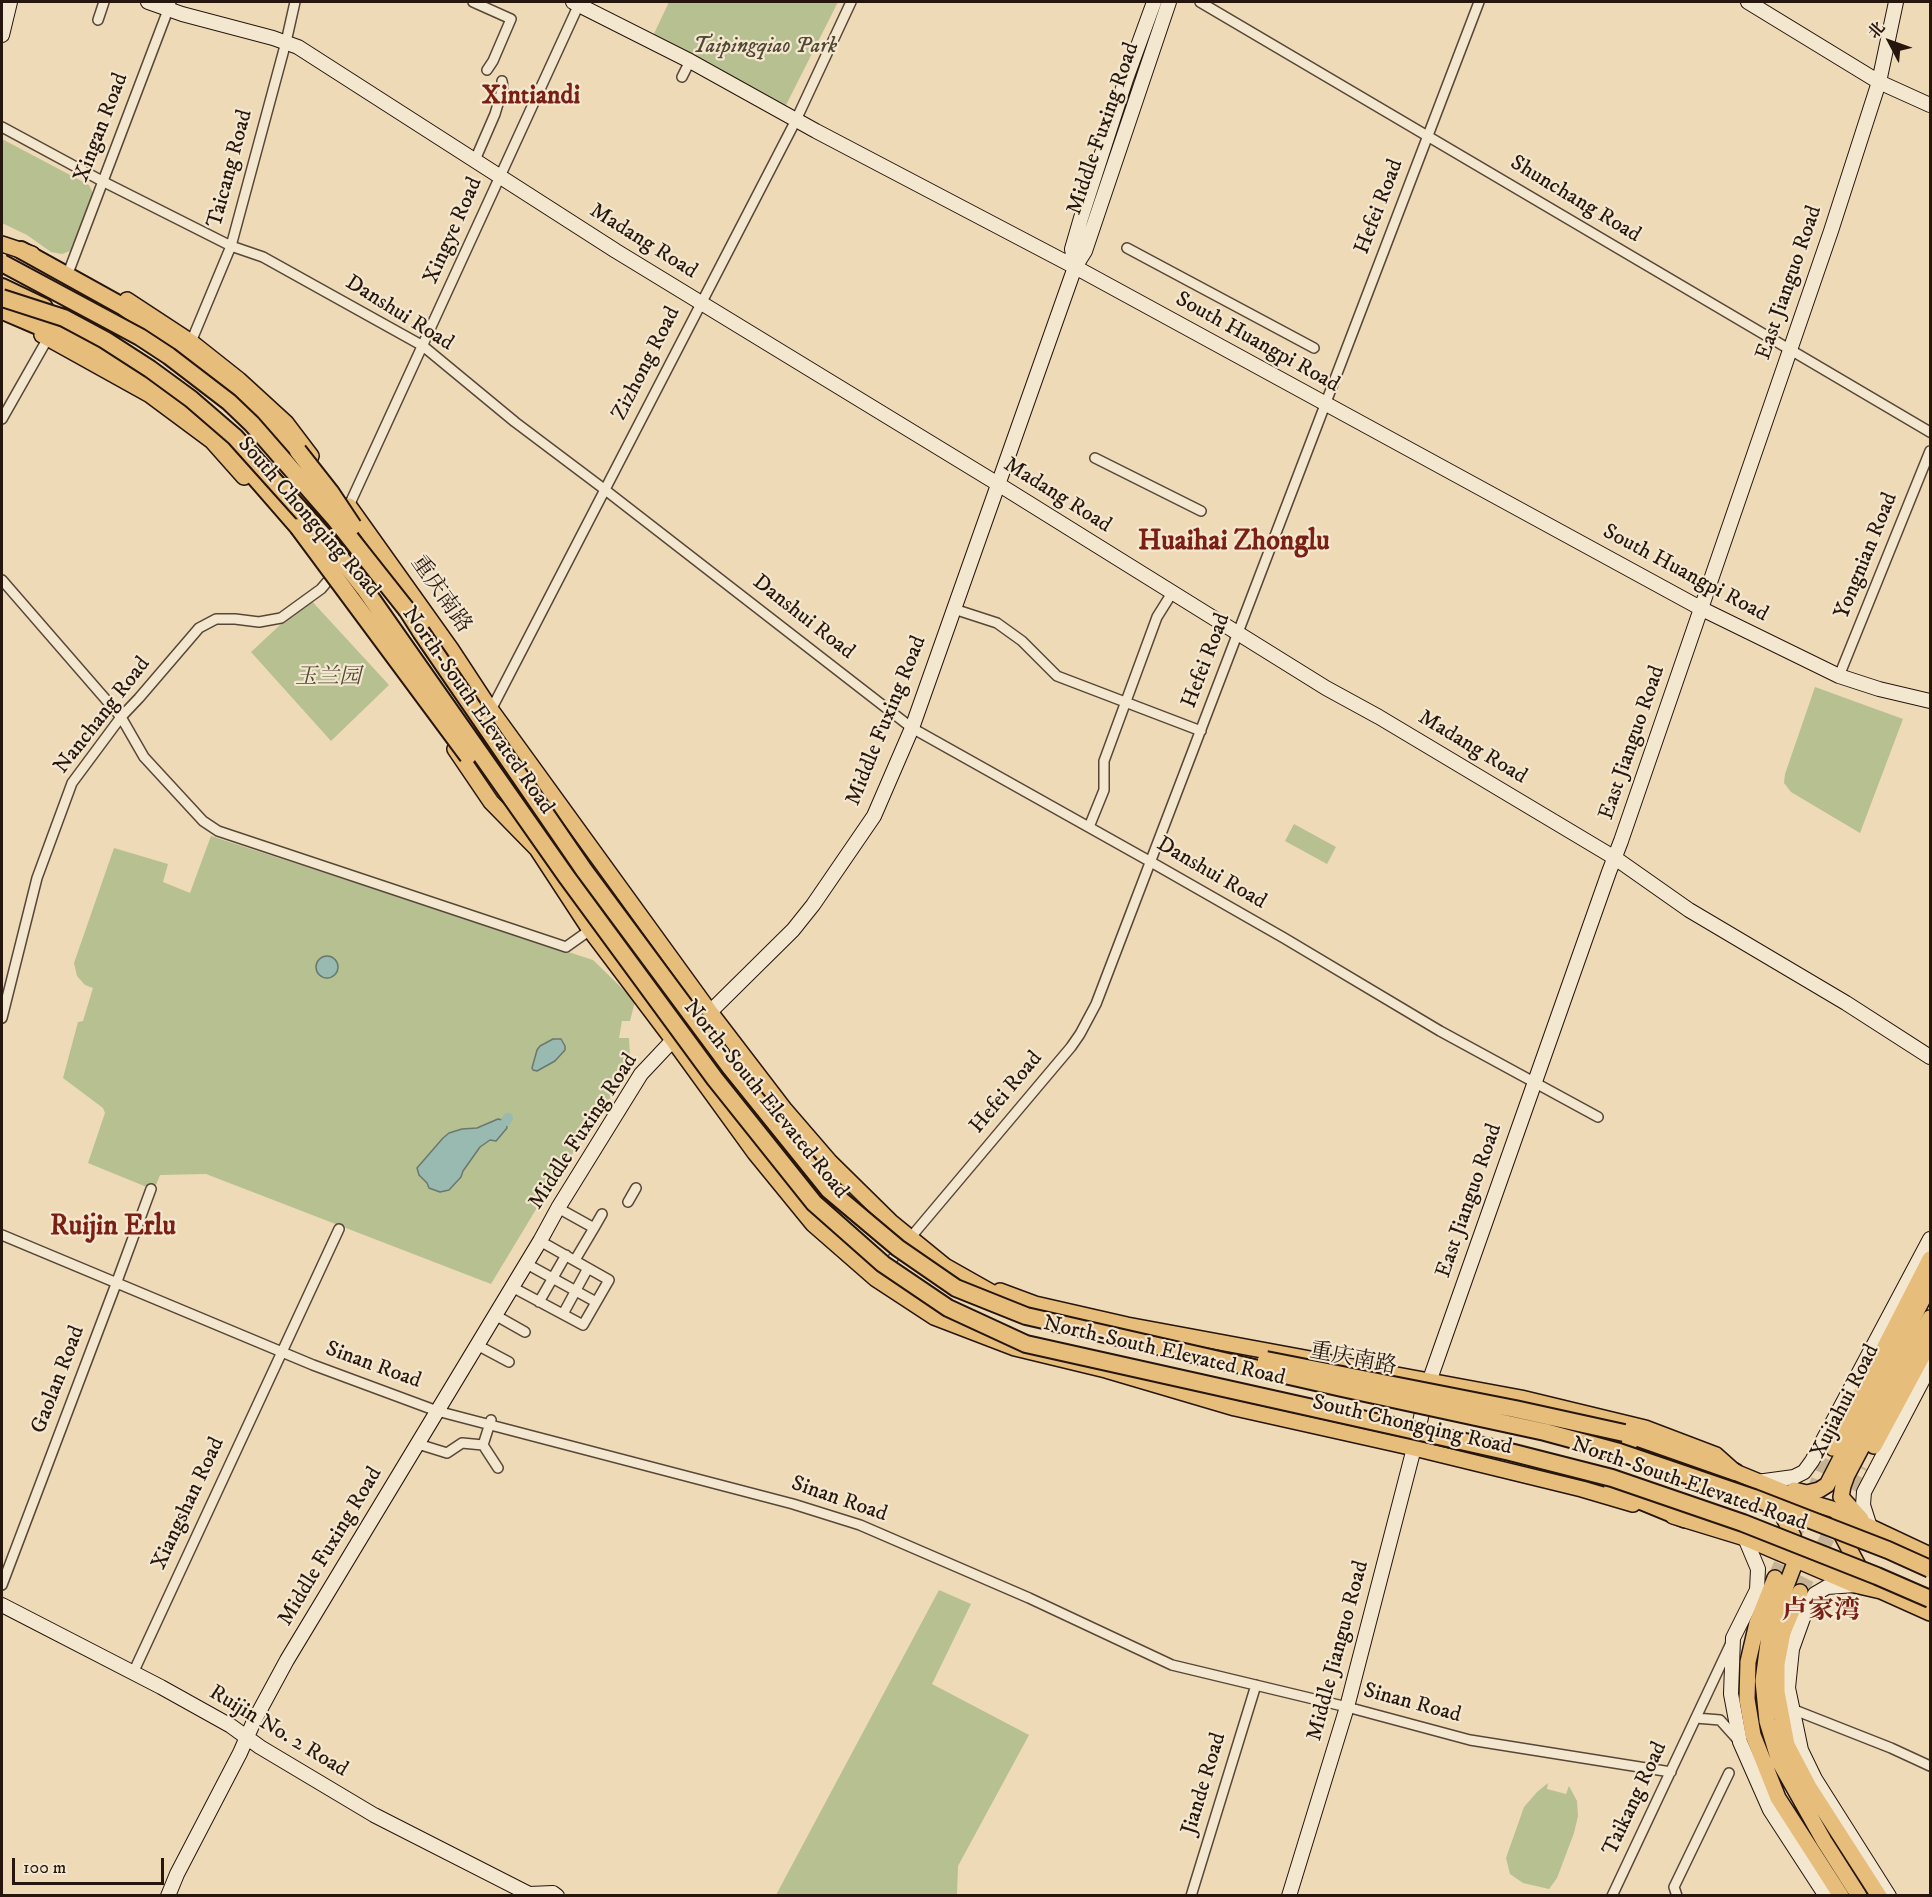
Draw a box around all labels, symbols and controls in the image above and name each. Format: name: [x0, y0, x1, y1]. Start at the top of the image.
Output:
north arrow: [1860, 12, 1920, 72]
text: 北: [1864, 18, 1889, 43]
park label: Taipingqiao Park: [693, 34, 837, 60]
street label: Middle Fuxing Road: [1062, 39, 1146, 219]
street label: Xingan Road: [69, 70, 135, 186]
district label: Xintiandi: [482, 82, 580, 114]
street label: Taicang Road: [203, 107, 259, 231]
street label: Shunchang Road: [1505, 151, 1645, 249]
street label: Hefei Road: [1350, 156, 1410, 258]
street label: Xingye Road: [419, 174, 489, 288]
street label: Madang Road: [584, 198, 702, 286]
street label: East Jianguo Road: [1751, 203, 1829, 363]
street label: Danshui Road: [340, 270, 458, 358]
street label: South Huangpi Road: [1170, 287, 1344, 399]
street label: Zizhong Road: [607, 303, 687, 425]
street label: South Chongqing Road: [231, 432, 385, 604]
street label: Madang Road: [998, 452, 1116, 540]
street label: Yongnian Road: [1830, 489, 1904, 623]
street label: South Huangpi Road: [1598, 519, 1772, 629]
district label: Huaihai Zhonglu: [1138, 526, 1330, 560]
street label: 重庆南路: [404, 551, 476, 639]
street label: Danshui Road: [747, 570, 859, 666]
street label: North-South Elevated Road: [395, 602, 559, 820]
street label: Hefei Road: [1177, 610, 1237, 712]
street label: Middle Fuxing Road: [841, 632, 933, 810]
street label: Nanchang Road: [49, 652, 157, 780]
street label: East Jianguo Road: [1594, 663, 1672, 823]
park label: 玉兰园: [295, 665, 361, 691]
street label: Madang Road: [1413, 705, 1531, 791]
street label: Danshui Road: [1151, 832, 1271, 916]
street label: North-South Elevated Road: [677, 995, 853, 1205]
street label: Hefei Road: [965, 1047, 1049, 1139]
street label: Middle Fuxing Road: [524, 1049, 644, 1215]
street label: East Jianguo Road: [1431, 1121, 1509, 1281]
district label: Ruijin Erlu: [50, 1211, 176, 1245]
street label: North-South Elevated Road: [1040, 1311, 1288, 1393]
street label: Gaolan Road: [26, 1322, 92, 1438]
street label: Sinan Road: [322, 1337, 424, 1395]
street label: 重庆南路: [1307, 1339, 1399, 1381]
street label: Xujiahui Road: [1806, 1340, 1886, 1464]
street label: South Chongqing Road: [1310, 1390, 1514, 1462]
street label: North-South Elevated Road: [1568, 1432, 1810, 1538]
street label: Xiangshan Road: [147, 1434, 231, 1574]
street label: Middle Fuxing Road: [273, 1463, 389, 1631]
street label: Sinan Road: [788, 1471, 890, 1529]
street label: Middle Jianguo Road: [1302, 1558, 1376, 1744]
district label: 卢家湾: [1782, 1597, 1860, 1629]
street label: Sinan Road: [1360, 1678, 1464, 1730]
street label: Ruijin No. 2 Road: [204, 1680, 352, 1784]
street label: Jiande Road: [1177, 1730, 1233, 1838]
street label: Taikang Road: [1598, 1738, 1674, 1860]
scale bar: [15, 1846, 166, 1884]
text: 100 m: [23, 1857, 66, 1879]

